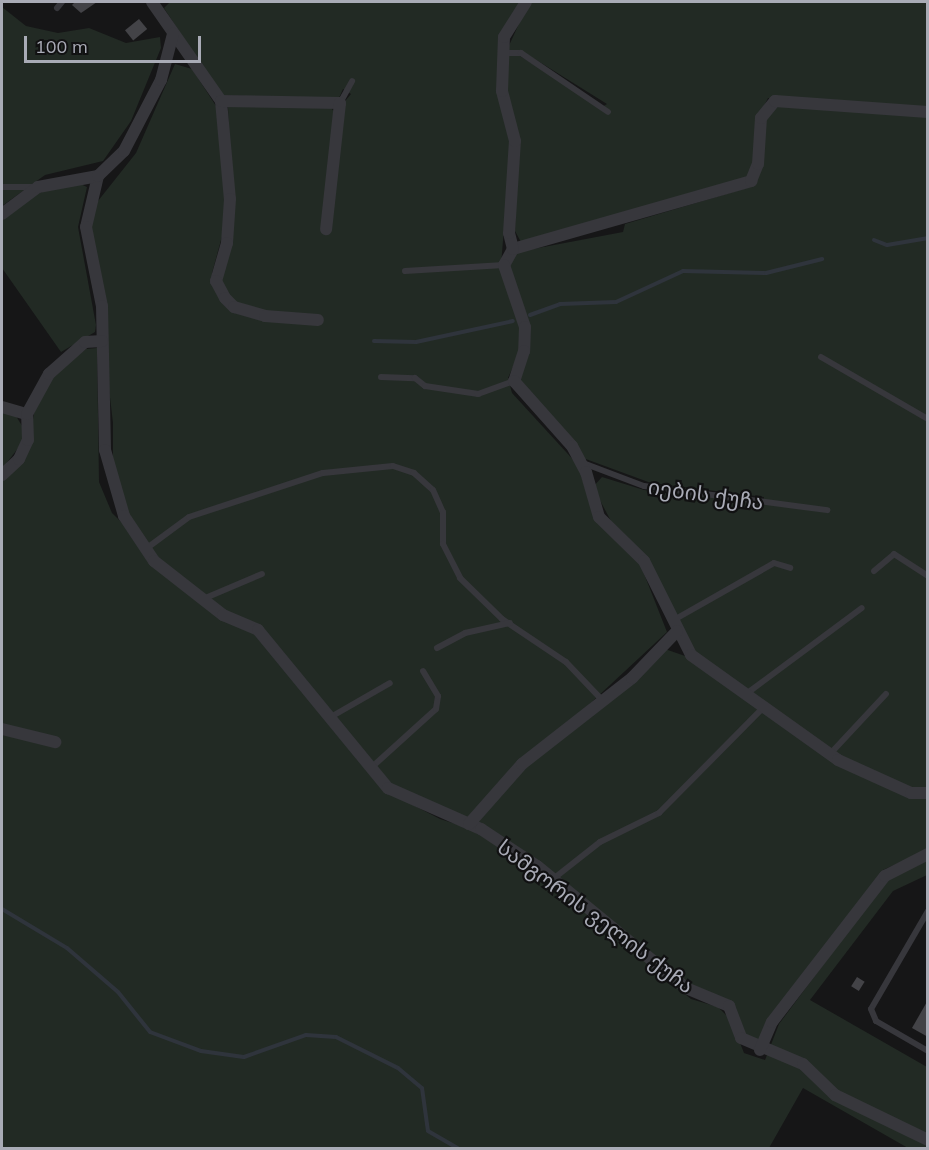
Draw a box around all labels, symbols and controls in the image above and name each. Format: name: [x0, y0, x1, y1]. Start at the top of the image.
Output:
scale bar: [27, 24, 204, 62]
text: 100 m: [35, 35, 88, 58]
street label: იების ქუჩა: [647, 473, 765, 515]
street label: სამგორის ველის ქუჩა: [493, 834, 699, 998]

